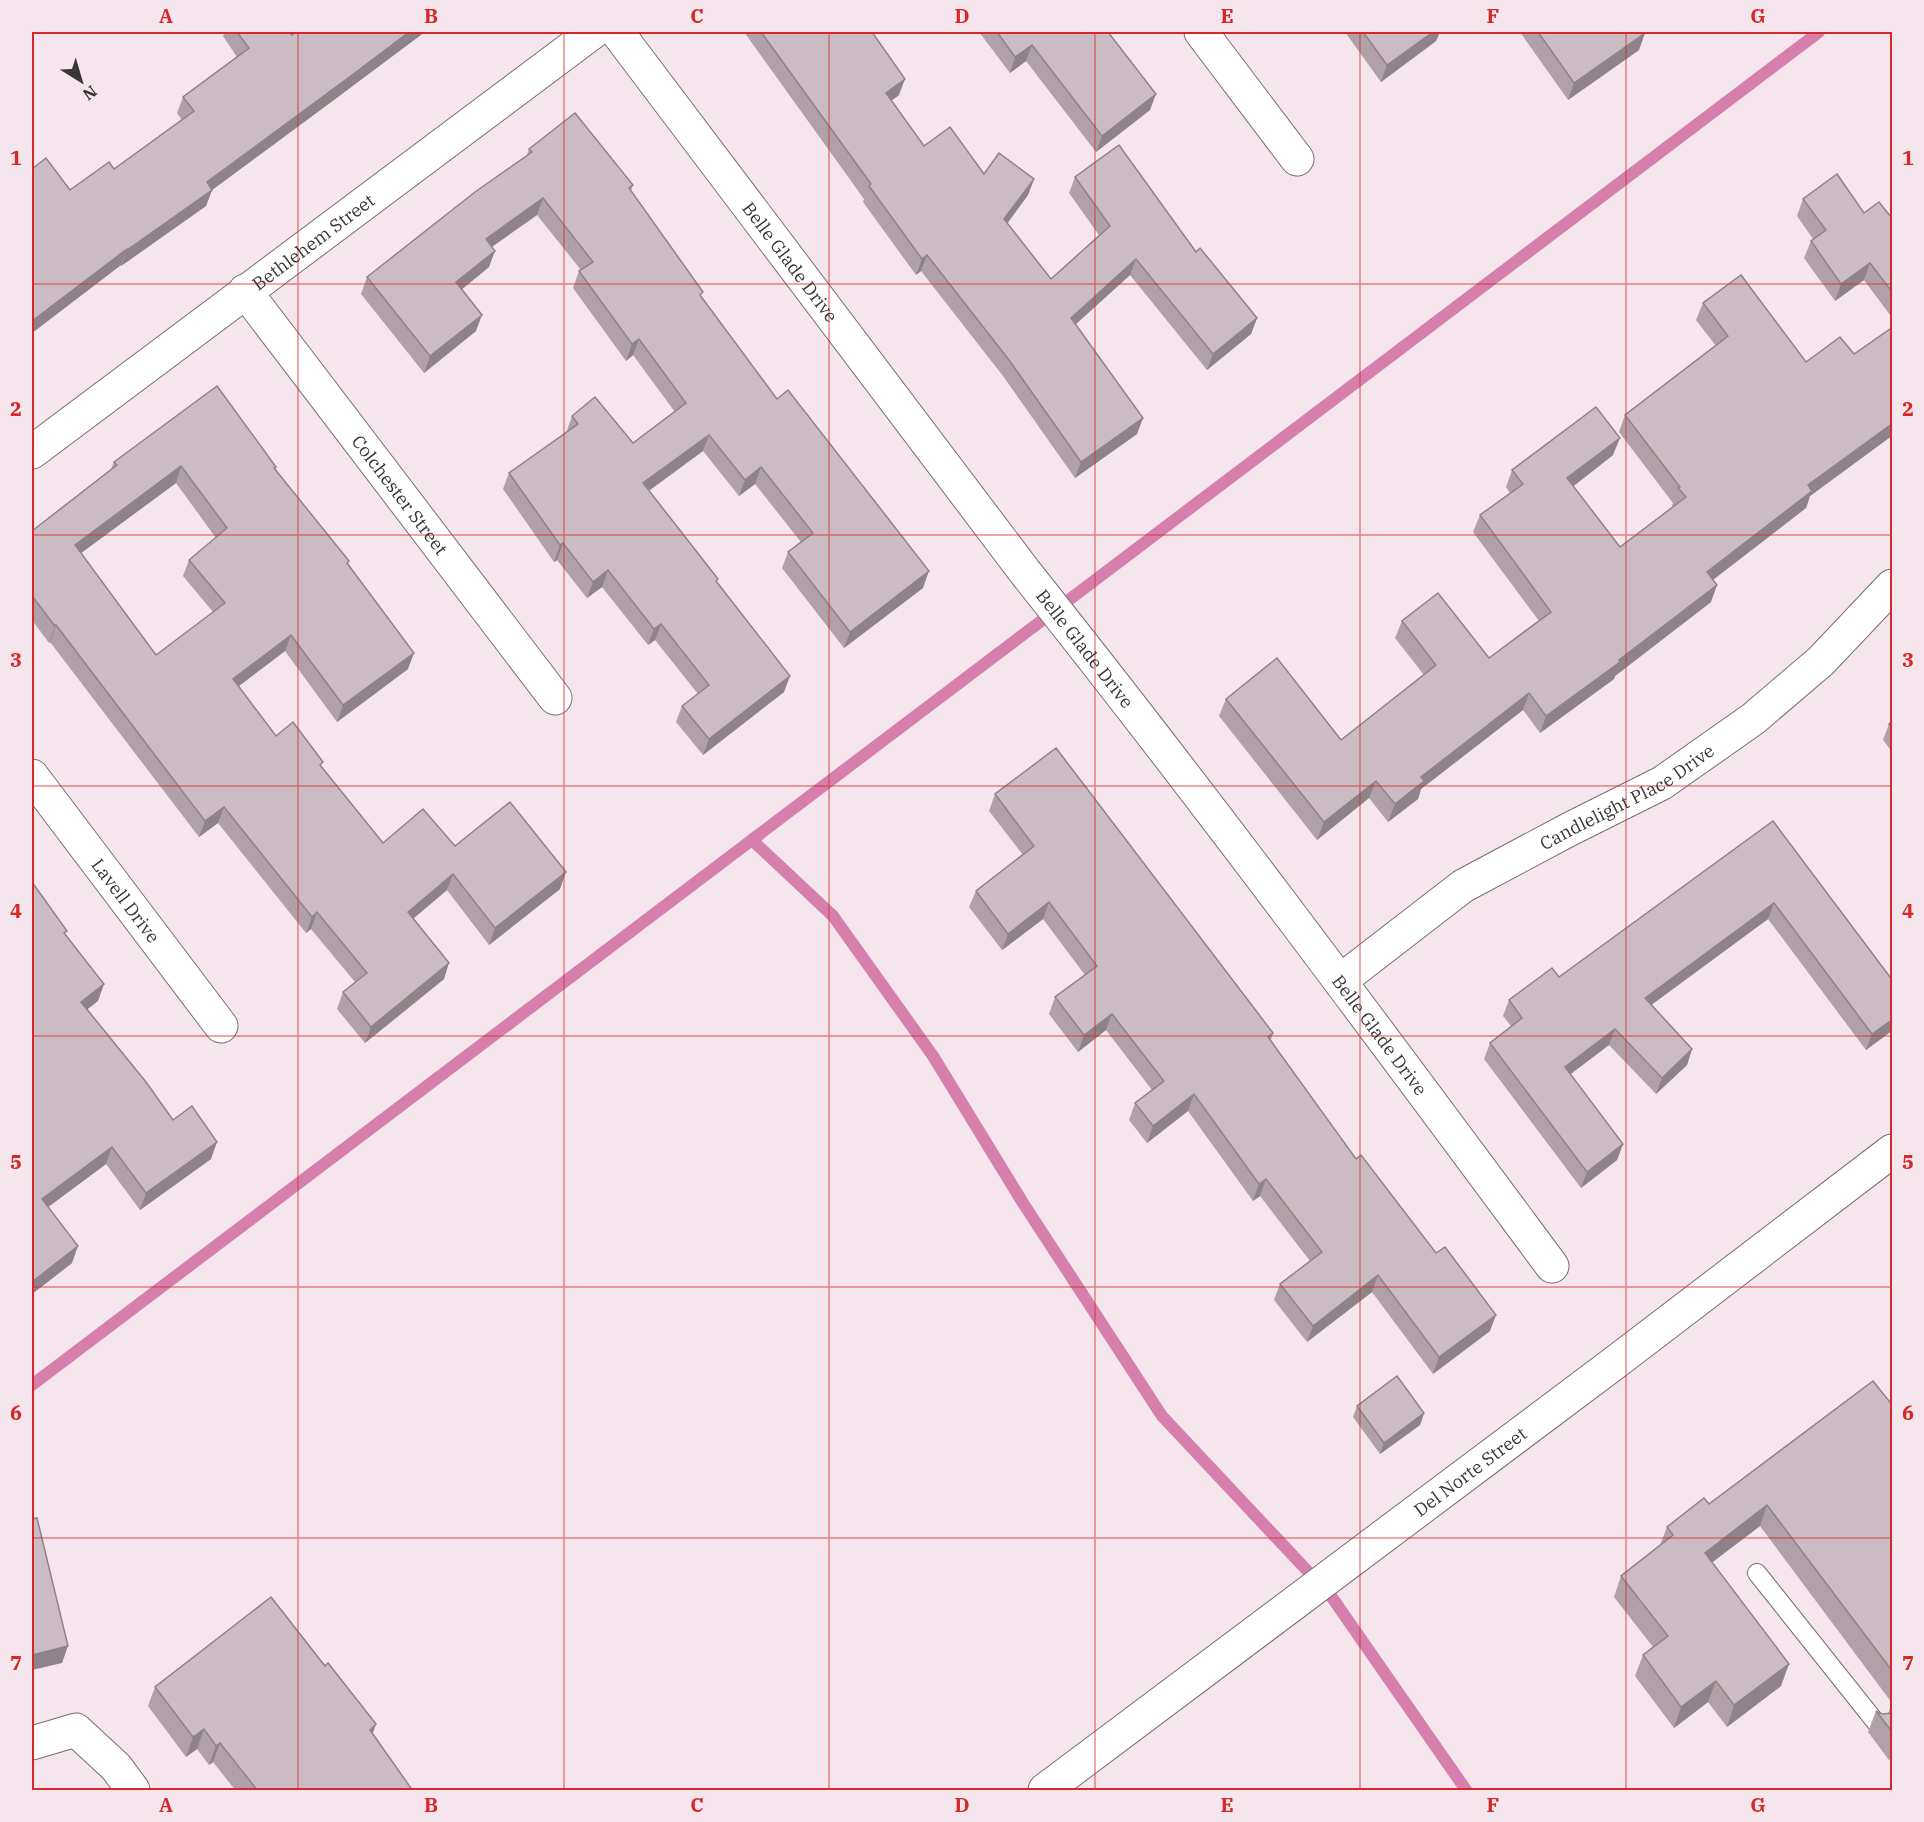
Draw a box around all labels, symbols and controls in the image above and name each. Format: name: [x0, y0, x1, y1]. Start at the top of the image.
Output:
text: A: [159, 2, 173, 29]
text: B: [424, 2, 438, 29]
text: C: [690, 2, 704, 29]
text: D: [954, 2, 970, 29]
text: E: [1220, 2, 1234, 29]
text: F: [1487, 2, 1499, 29]
text: G: [1750, 2, 1766, 29]
north arrow: [51, 51, 111, 111]
text: N: [79, 81, 101, 105]
text: 1: [10, 144, 22, 171]
text: 1: [1902, 144, 1914, 171]
street label: Bethlehem Street: [247, 188, 379, 295]
street label: Belle Glade Drive: [738, 197, 843, 327]
text: 2: [10, 395, 22, 422]
text: 2: [1902, 395, 1914, 422]
street label: Colchester Street: [347, 430, 453, 559]
street label: Belle Glade Drive: [1031, 584, 1139, 712]
text: 3: [10, 646, 22, 673]
text: 3: [1902, 646, 1914, 673]
street label: Candlelight Place Drive: [1536, 739, 1718, 855]
street label: Lavell Drive: [87, 854, 165, 947]
text: 4: [10, 897, 22, 924]
text: 4: [1902, 897, 1914, 924]
street label: Belle Glade Drive: [1327, 970, 1433, 1100]
text: 5: [10, 1148, 22, 1175]
text: 5: [1902, 1148, 1914, 1175]
text: 6: [10, 1399, 22, 1426]
text: 6: [1902, 1399, 1914, 1426]
street label: Del Norte Street: [1409, 1422, 1531, 1521]
text: 7: [10, 1649, 22, 1676]
text: 7: [1902, 1649, 1914, 1676]
text: A: [159, 1791, 173, 1818]
text: B: [424, 1791, 438, 1818]
text: C: [690, 1791, 704, 1818]
text: D: [954, 1791, 970, 1818]
text: E: [1220, 1791, 1234, 1818]
text: F: [1487, 1791, 1499, 1818]
text: G: [1750, 1791, 1766, 1818]

